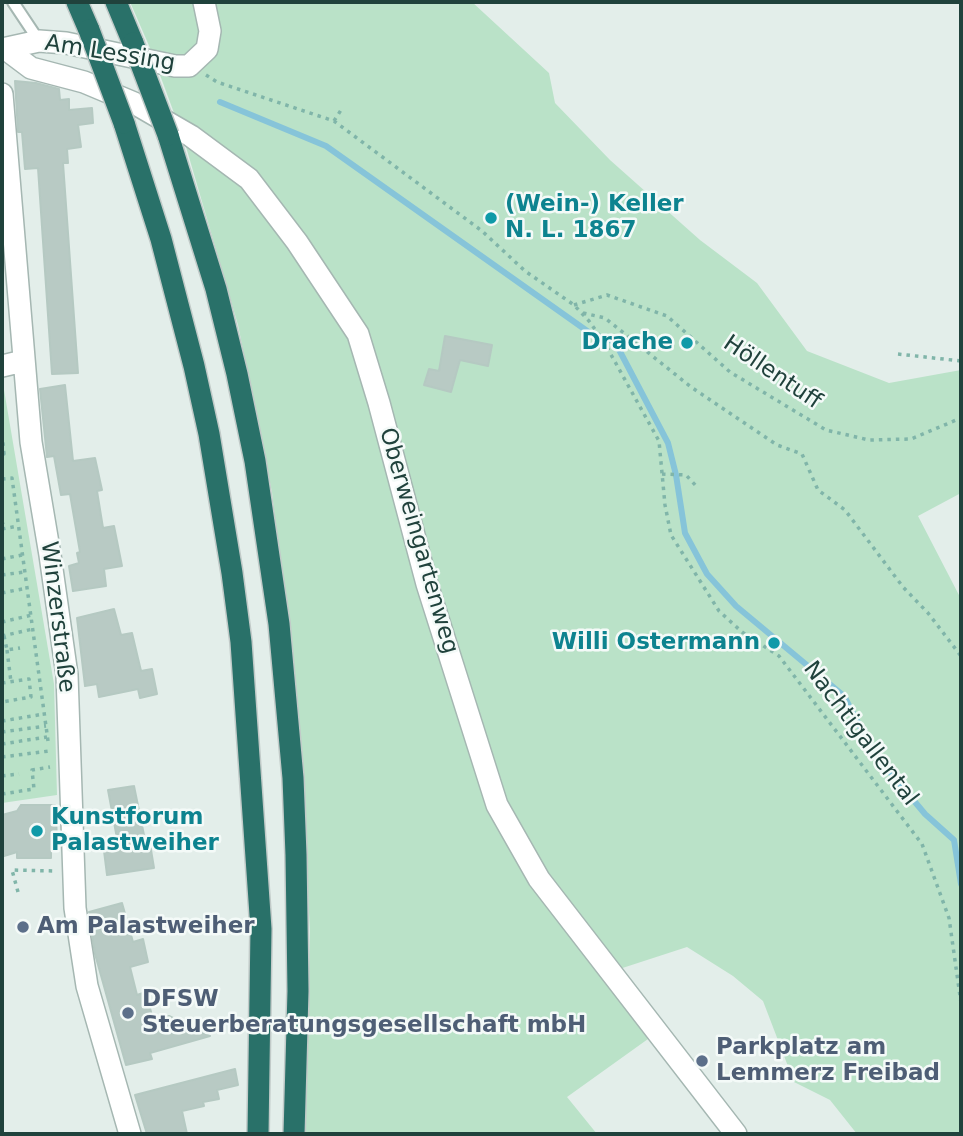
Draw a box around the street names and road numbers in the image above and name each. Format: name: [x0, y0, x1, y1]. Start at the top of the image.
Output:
street label: Am Lessing: [43, 30, 177, 78]
street label: Höllentuff: [718, 330, 826, 416]
street label: Oberweingartenweg: [373, 425, 463, 657]
street label: Winzerstraße: [34, 540, 80, 694]
street label: Nachtigallental: [797, 656, 923, 812]

